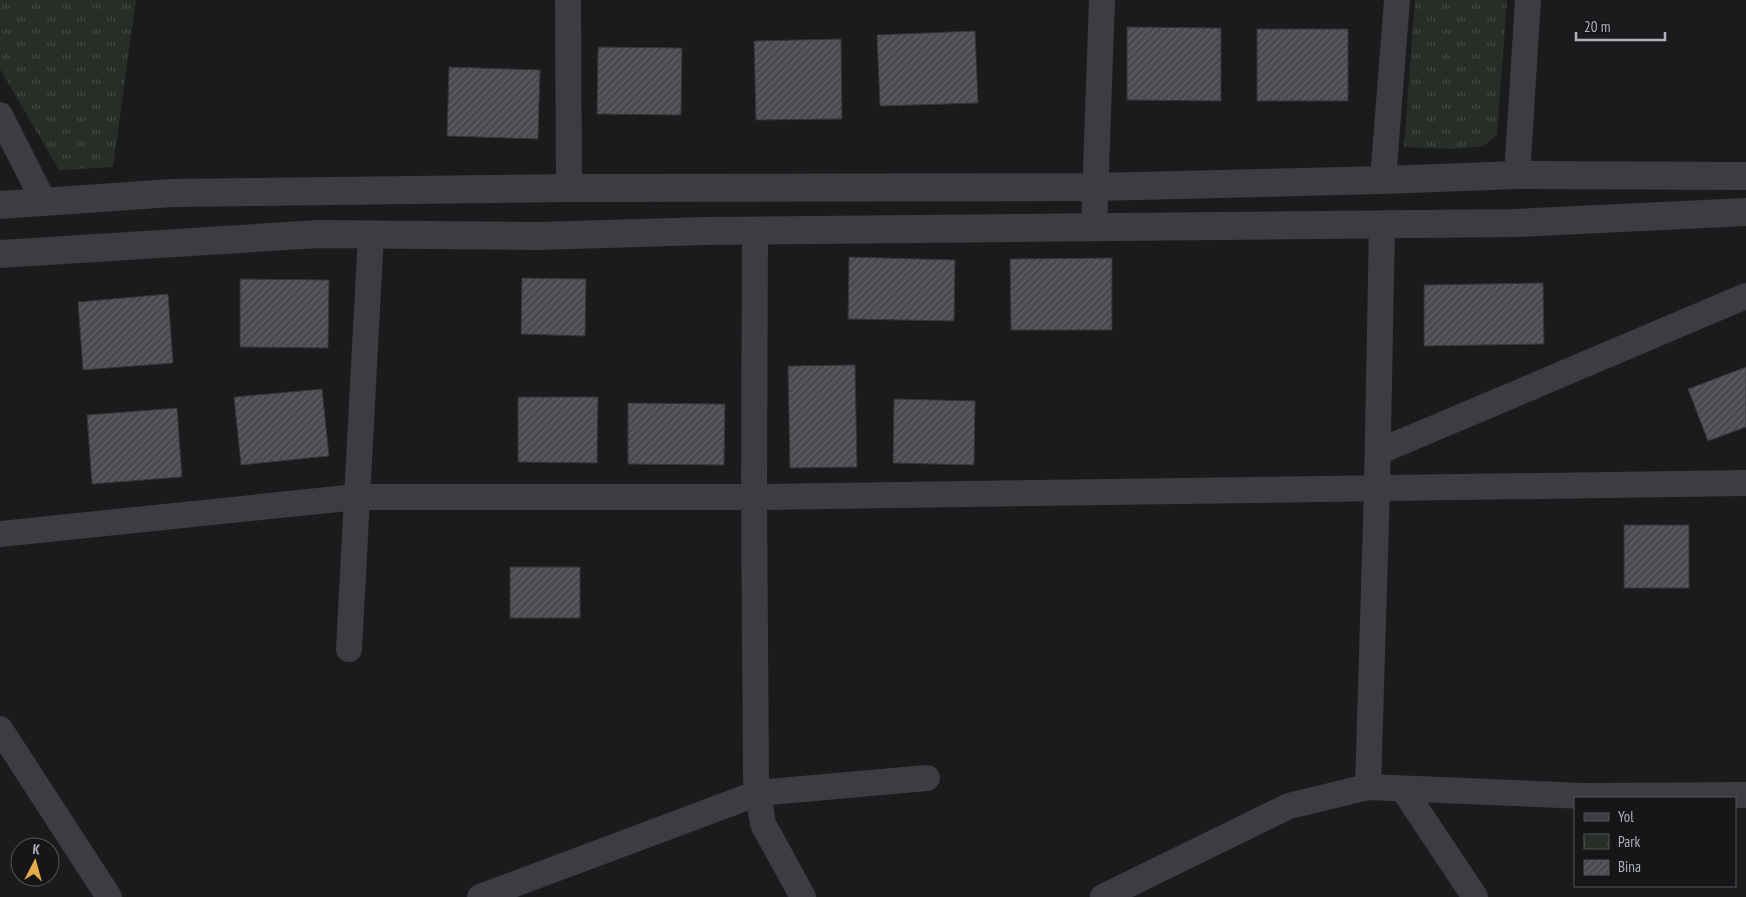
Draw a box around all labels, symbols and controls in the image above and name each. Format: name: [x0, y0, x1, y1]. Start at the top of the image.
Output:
scale bar: [1576, 10, 1665, 42]
text: 20 m: [1584, 17, 1610, 36]
legend: [1574, 797, 1736, 887]
text: Yol: [1618, 807, 1634, 826]
text: Park: [1618, 832, 1640, 851]
north arrow: [10, 837, 60, 887]
text: K: [32, 840, 42, 858]
text: Bina: [1618, 857, 1641, 876]

